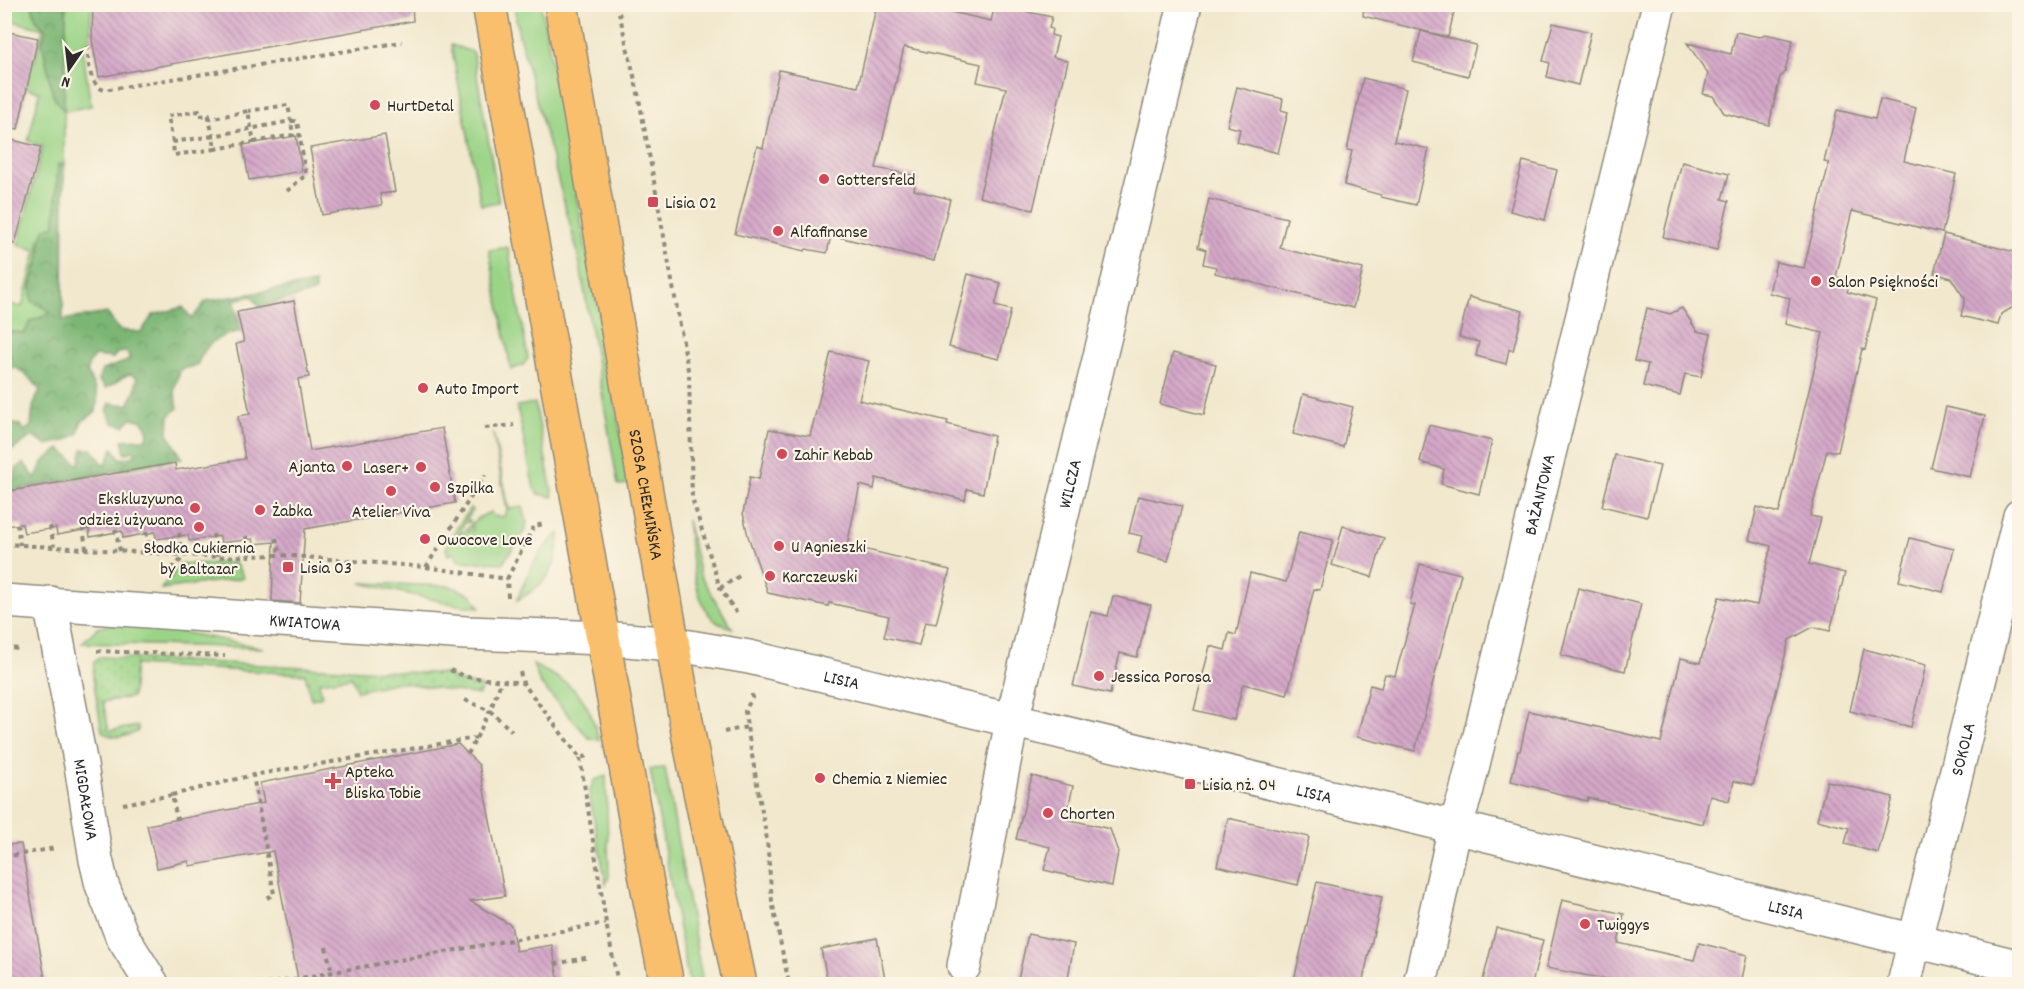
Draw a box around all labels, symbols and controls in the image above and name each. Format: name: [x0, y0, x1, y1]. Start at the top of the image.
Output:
north arrow: [39, 39, 99, 99]
text: N: [59, 69, 73, 93]
place label: HurtDetal: [387, 95, 455, 120]
marker: HurtDetal: [368, 98, 382, 112]
place label: Gottersfeld: [836, 169, 916, 194]
marker: Gottersfeld: [817, 172, 831, 186]
place label: Lisia 02: [665, 192, 717, 217]
marker: Lisia 02: [646, 195, 660, 209]
place label: Alfafinanse: [790, 221, 868, 246]
marker: Alfafinanse: [771, 224, 785, 238]
place label: Salon Psiękności: [1828, 271, 1938, 296]
marker: Salon Psiękności: [1809, 274, 1823, 288]
place label: Auto Import: [435, 378, 519, 403]
marker: Auto Import: [416, 381, 430, 395]
street label: SZOSA CHEŁMIŃSKA: [620, 428, 668, 563]
place label: Zahir Kebab: [794, 444, 873, 469]
marker: Zahir Kebab: [775, 447, 789, 461]
street label: BAŻANTOWA: [1519, 452, 1564, 538]
place label: Ajanta: [289, 456, 336, 481]
place label: Laser+: [363, 457, 409, 482]
street label: WILCZA: [1054, 457, 1090, 511]
marker: Ajanta: [340, 459, 354, 473]
marker: Laser+: [414, 460, 428, 474]
place label: Szpilka: [447, 477, 494, 502]
marker: Szpilka: [428, 480, 442, 494]
marker: Atelier Viva: [384, 484, 398, 498]
place label: Ekskluzywna odzież używana: [79, 488, 184, 534]
place label: Żabka: [272, 500, 313, 525]
marker: Ekskluzywna odzież używana: [188, 501, 202, 515]
place label: Atelier Viva: [352, 501, 431, 526]
marker: Żabka: [253, 503, 267, 517]
marker: Słodka Cukiernia by Baltazar: [192, 520, 206, 534]
place label: Owocove Love: [437, 529, 533, 554]
marker: Owocove Love: [418, 532, 432, 546]
place label: U Agnieszki: [791, 536, 866, 561]
place label: Słodka Cukiernia by Baltazar: [144, 537, 255, 583]
marker: U Agnieszki: [772, 539, 786, 553]
place label: Lisia 03: [300, 557, 352, 582]
marker: Lisia 03: [281, 560, 295, 574]
place label: Karczewski: [782, 566, 857, 591]
marker: Karczewski: [763, 569, 777, 583]
street label: KWIATOWA: [268, 609, 342, 639]
street label: LISIA: [821, 665, 862, 698]
place label: Jessica Porosa: [1111, 666, 1211, 691]
marker: Jessica Porosa: [1092, 669, 1106, 683]
street label: SOKOLA: [1946, 720, 1983, 779]
street label: MIGDAŁOWA: [65, 757, 103, 843]
place label: Apteka Bliska Tobie: [345, 761, 421, 807]
place label: Chemia z Niemiec: [832, 768, 947, 793]
marker: Chemia z Niemiec: [813, 771, 827, 785]
marker: Apteka Bliska Tobie: [326, 774, 340, 788]
place label: Lisia nż. 04: [1202, 774, 1276, 799]
marker: Lisia nż. 04: [1183, 777, 1197, 791]
street label: LISIA: [1293, 779, 1334, 812]
place label: Chorten: [1060, 803, 1115, 828]
marker: Chorten: [1041, 806, 1055, 820]
street label: LISIA: [1765, 895, 1806, 928]
place label: Twiggys: [1597, 914, 1650, 939]
marker: Twiggys: [1578, 917, 1592, 931]

